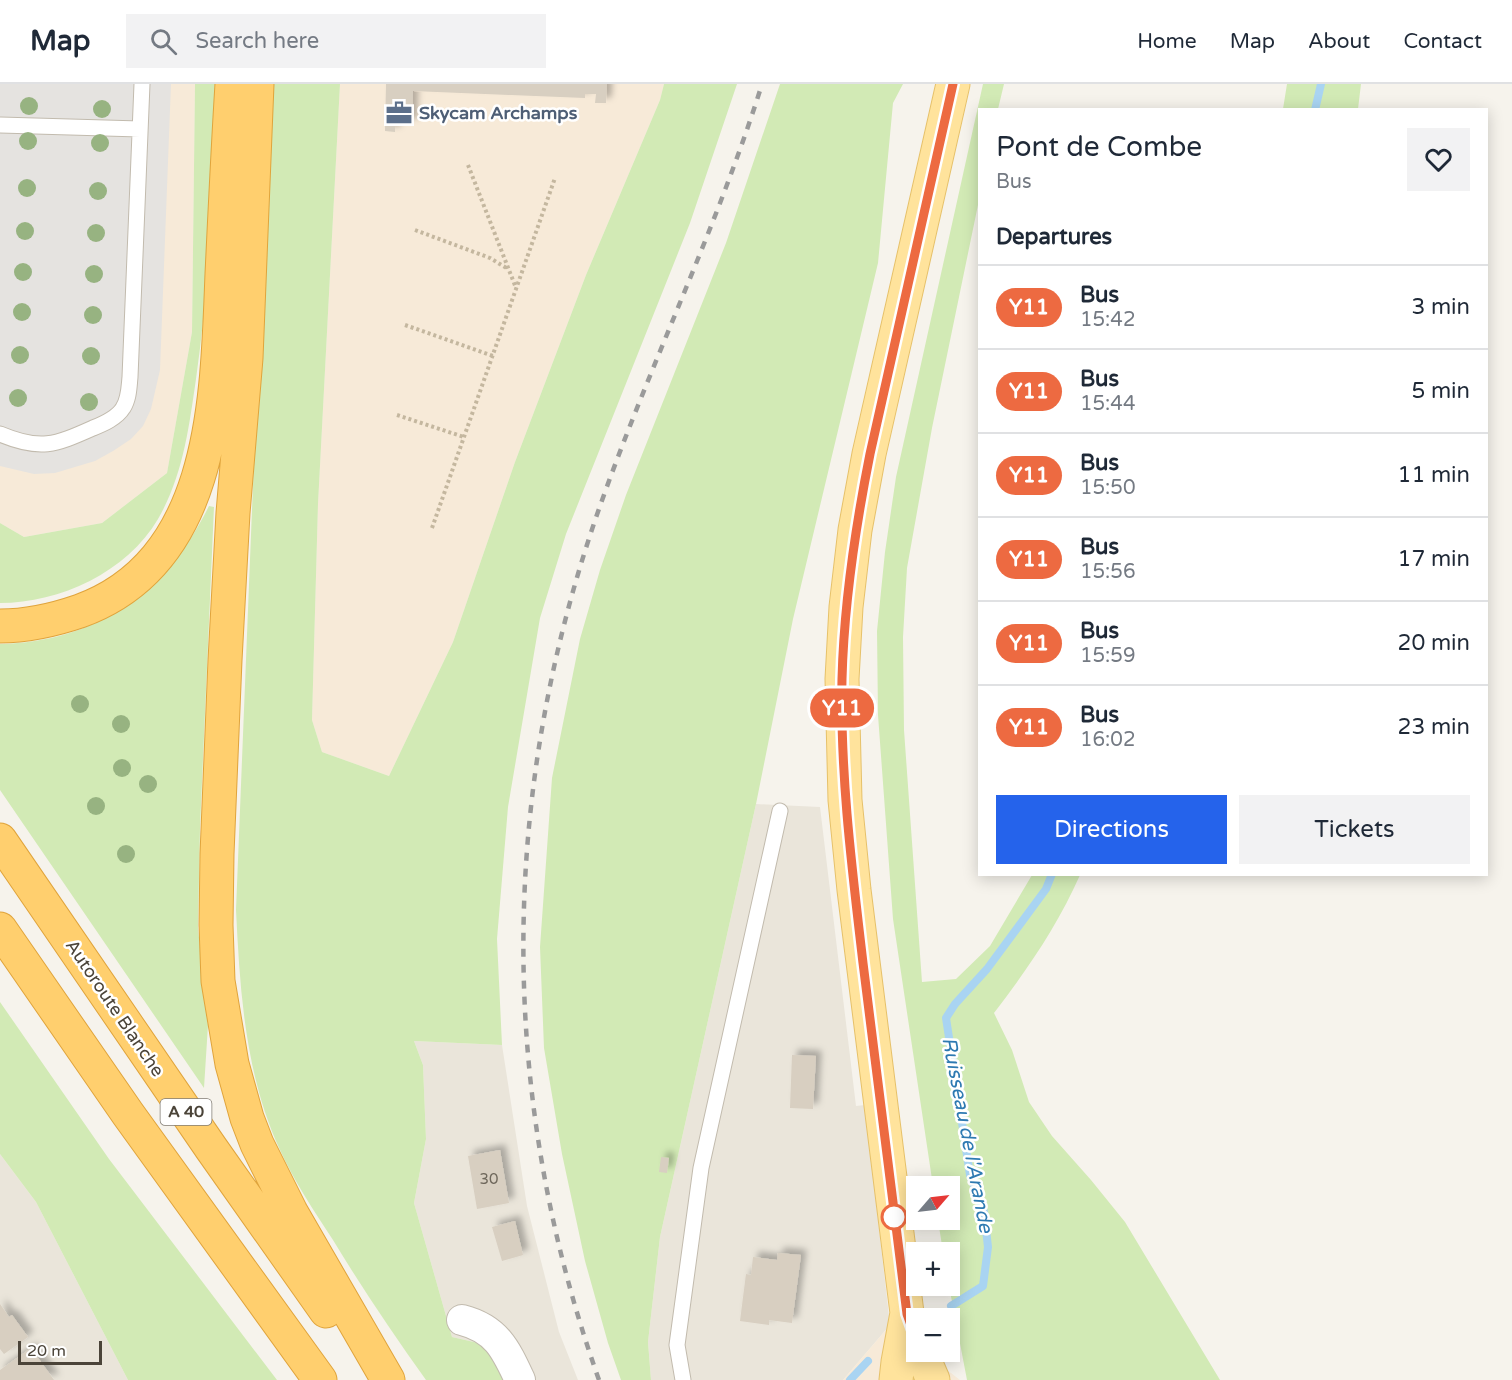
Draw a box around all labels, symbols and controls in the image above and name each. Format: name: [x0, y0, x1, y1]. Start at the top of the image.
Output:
search box: [126, 14, 546, 68]
text: Map: [30, 24, 90, 58]
icon: search: [147, 25, 180, 58]
text: Search here: [195, 28, 319, 54]
text: Home: [1137, 29, 1197, 54]
text: Map: [1230, 29, 1275, 54]
text: About: [1308, 29, 1370, 54]
text: Contact: [1403, 29, 1482, 54]
office icon: Skycam Archamps: [384, 98, 414, 128]
place label: Skycam Archamps: [419, 102, 578, 124]
button: heart: [1407, 128, 1470, 191]
text: Pont de Combe: [996, 130, 1202, 164]
text: Bus: [996, 170, 1032, 194]
text: Departures: [996, 224, 1112, 250]
text: Bus: [1080, 282, 1119, 308]
text: 3 min: [1411, 294, 1470, 320]
text: Y11: [1009, 295, 1049, 320]
text: 15:42: [1080, 308, 1135, 332]
text: Bus: [1080, 366, 1119, 392]
text: 5 min: [1411, 378, 1470, 404]
text: Y11: [1009, 379, 1049, 404]
text: 15:44: [1080, 392, 1135, 416]
text: Bus: [1080, 450, 1119, 476]
text: 11 min: [1398, 462, 1470, 488]
text: Y11: [1009, 463, 1049, 488]
text: 15:50: [1080, 476, 1135, 500]
text: Bus: [1080, 534, 1119, 560]
text: 17 min: [1398, 546, 1470, 572]
text: Y11: [1009, 547, 1049, 572]
text: 15:56: [1080, 560, 1135, 584]
text: Bus: [1080, 618, 1119, 644]
text: 20 min: [1398, 630, 1470, 656]
text: Y11: [1009, 631, 1049, 656]
text: 15:59: [1080, 644, 1135, 668]
line badge: Y11: [808, 688, 876, 728]
text: Y11: [822, 696, 862, 721]
text: Bus: [1080, 702, 1119, 728]
text: 23 min: [1398, 714, 1470, 740]
text: Y11: [1009, 715, 1049, 740]
text: 16:02: [1080, 728, 1135, 752]
button: Directions: [996, 795, 1227, 864]
button: Tickets: [1239, 795, 1470, 864]
street label: Autoroute Blanche: [61, 935, 169, 1081]
water label: Ruisseau de l'Arande: [936, 1035, 998, 1237]
road number: A 40: [160, 1099, 212, 1125]
house number: 30: [480, 1170, 498, 1188]
north arrow: [906, 1176, 960, 1230]
map controls: [906, 1176, 960, 1362]
unlabelled marker: [881, 1204, 907, 1230]
button: +: [906, 1242, 960, 1296]
button: −: [906, 1308, 960, 1362]
scale bar: [18, 1338, 102, 1366]
text: 20 m: [27, 1341, 66, 1361]

